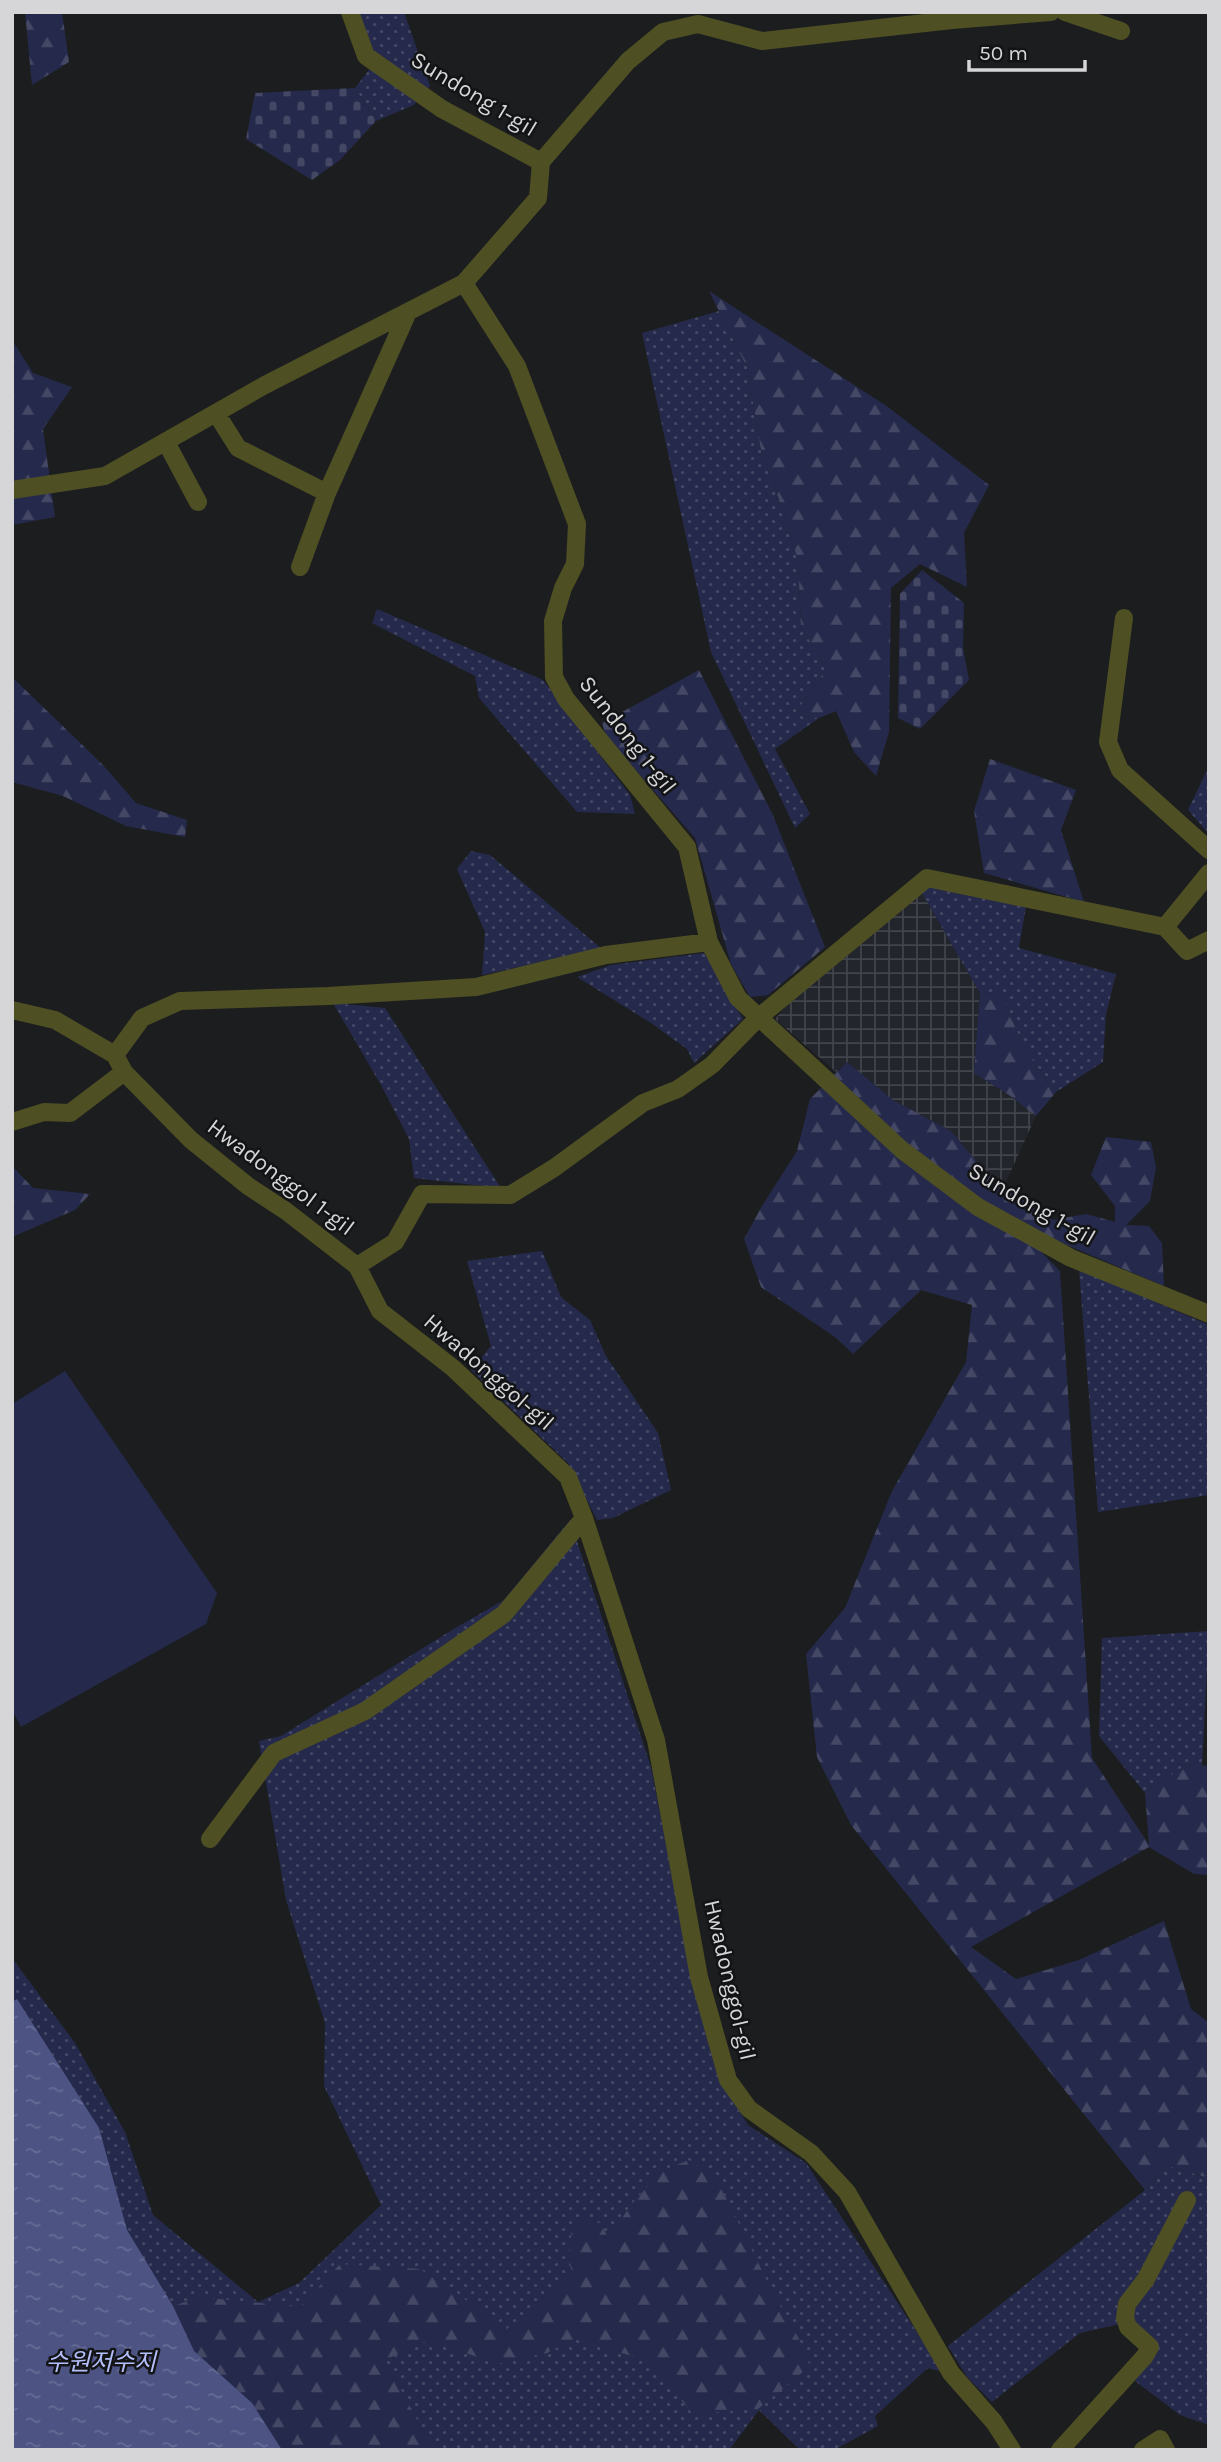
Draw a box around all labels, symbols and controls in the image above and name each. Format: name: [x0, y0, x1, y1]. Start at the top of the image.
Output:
scale bar: [969, 28, 1084, 72]
text: 50 m: [979, 41, 1028, 65]
street label: Sundong 1-gil: [406, 46, 542, 142]
street label: Sundong 1-gil: [574, 671, 682, 799]
street label: Hwadonggol 1-gil: [202, 1113, 360, 1241]
street label: Sundong 1-gil: [964, 1157, 1100, 1251]
street label: Hwadonggol-gil: [418, 1308, 560, 1436]
street label: Hwadonggol-gil: [698, 1897, 762, 2063]
water label: 수원저수지: [46, 2348, 158, 2376]

